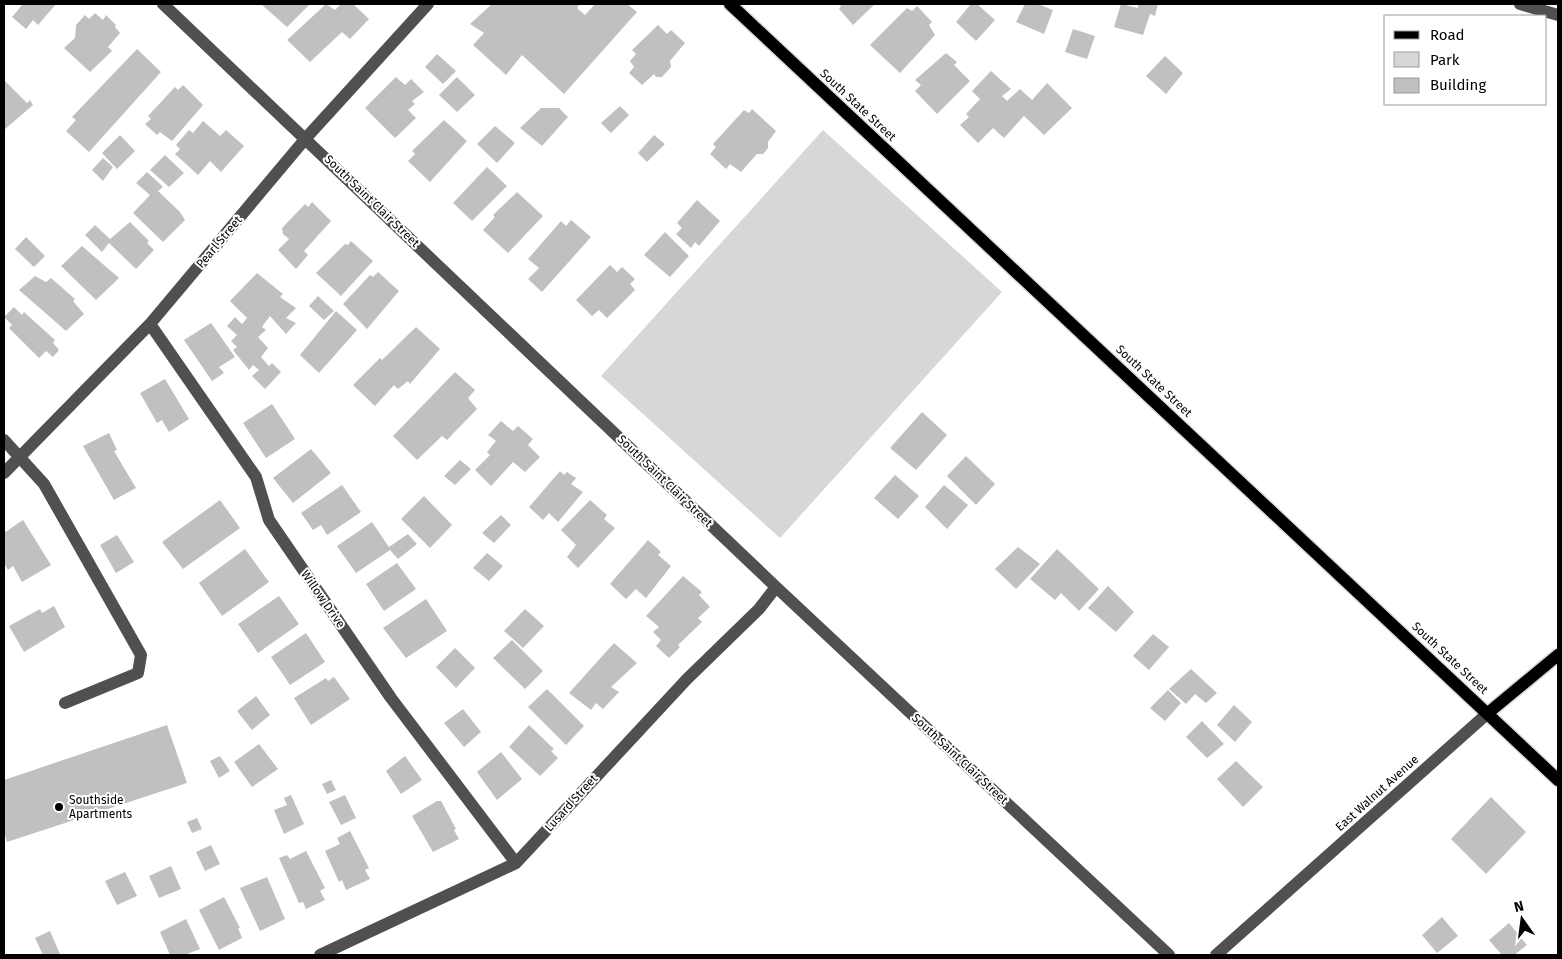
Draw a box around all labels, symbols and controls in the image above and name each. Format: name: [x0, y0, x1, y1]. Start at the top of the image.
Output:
legend: [1384, 15, 1547, 105]
text: Road: [1430, 26, 1465, 44]
text: Park: [1430, 51, 1460, 69]
street label: South State Street: [817, 66, 899, 144]
text: Building: [1430, 76, 1486, 94]
street label: South Saint Clair Street: [322, 152, 423, 250]
street label: Pearl Street: [193, 213, 245, 271]
street label: South State Street: [1113, 342, 1195, 420]
street label: South Saint Clair Street: [615, 432, 716, 530]
street label: Willow Drive: [298, 567, 348, 631]
street label: South State Street: [1409, 619, 1491, 697]
street label: South Saint Clair Street: [909, 711, 1011, 808]
street label: East Walnut Avenue: [1333, 752, 1421, 834]
street label: Lusard Street: [542, 771, 601, 834]
place label: Southside Apartments: [69, 793, 133, 821]
marker: Southside Apartments: [53, 801, 65, 813]
north arrow: [1497, 894, 1547, 944]
text: N: [1512, 897, 1526, 916]

